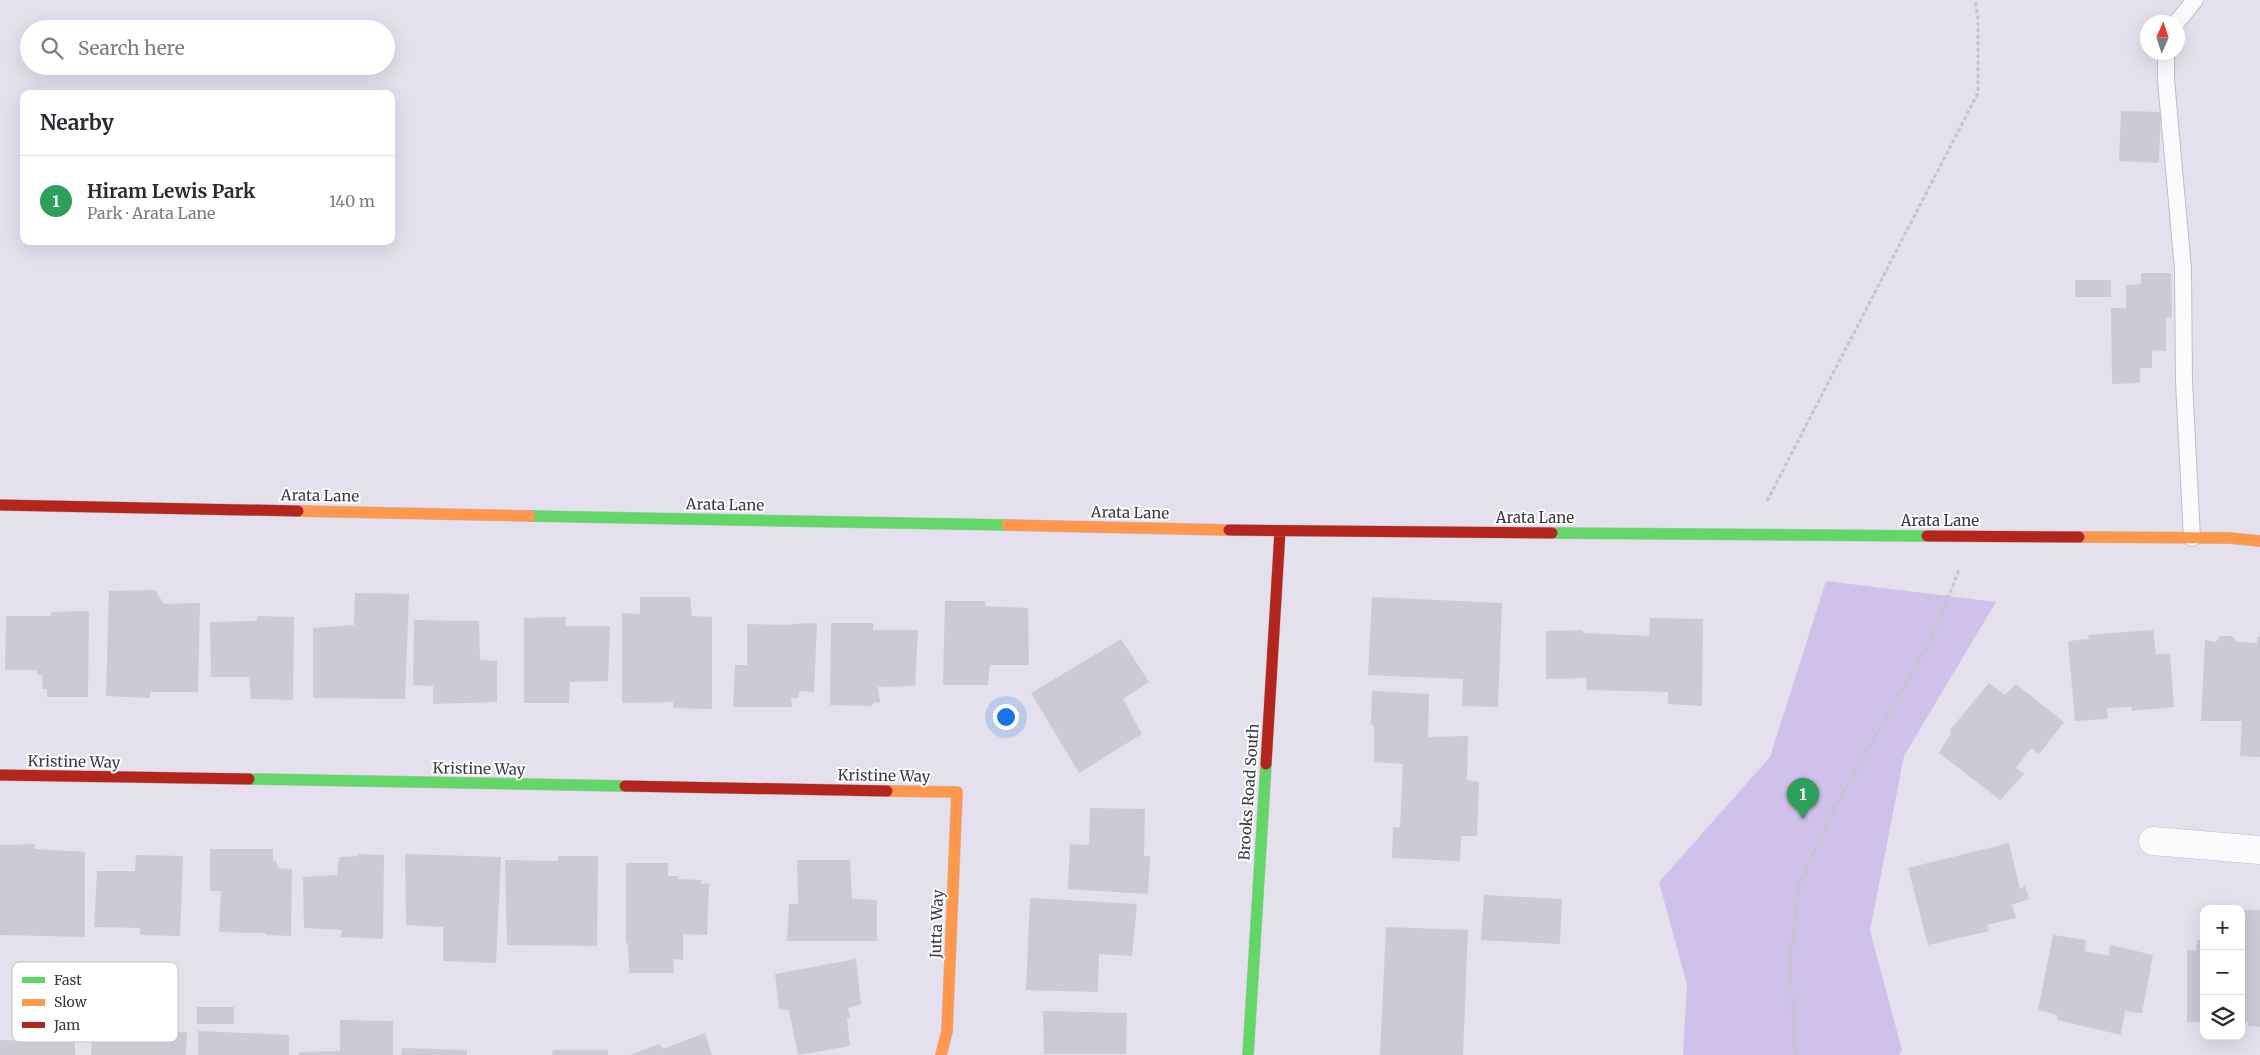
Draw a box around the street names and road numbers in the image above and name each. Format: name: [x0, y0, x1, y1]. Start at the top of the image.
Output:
street label: Arata Lane: [280, 485, 359, 506]
street label: Arata Lane: [685, 494, 764, 515]
street label: Arata Lane: [1090, 502, 1169, 523]
street label: Arata Lane: [1495, 508, 1574, 527]
street label: Arata Lane: [1900, 511, 1979, 530]
street label: Brooks Road South: [1234, 723, 1263, 861]
street label: Kristine Way: [27, 751, 121, 772]
street label: Kristine Way: [432, 758, 526, 779]
street label: Kristine Way: [837, 765, 931, 786]
street label: Jutta Way: [926, 889, 947, 960]

